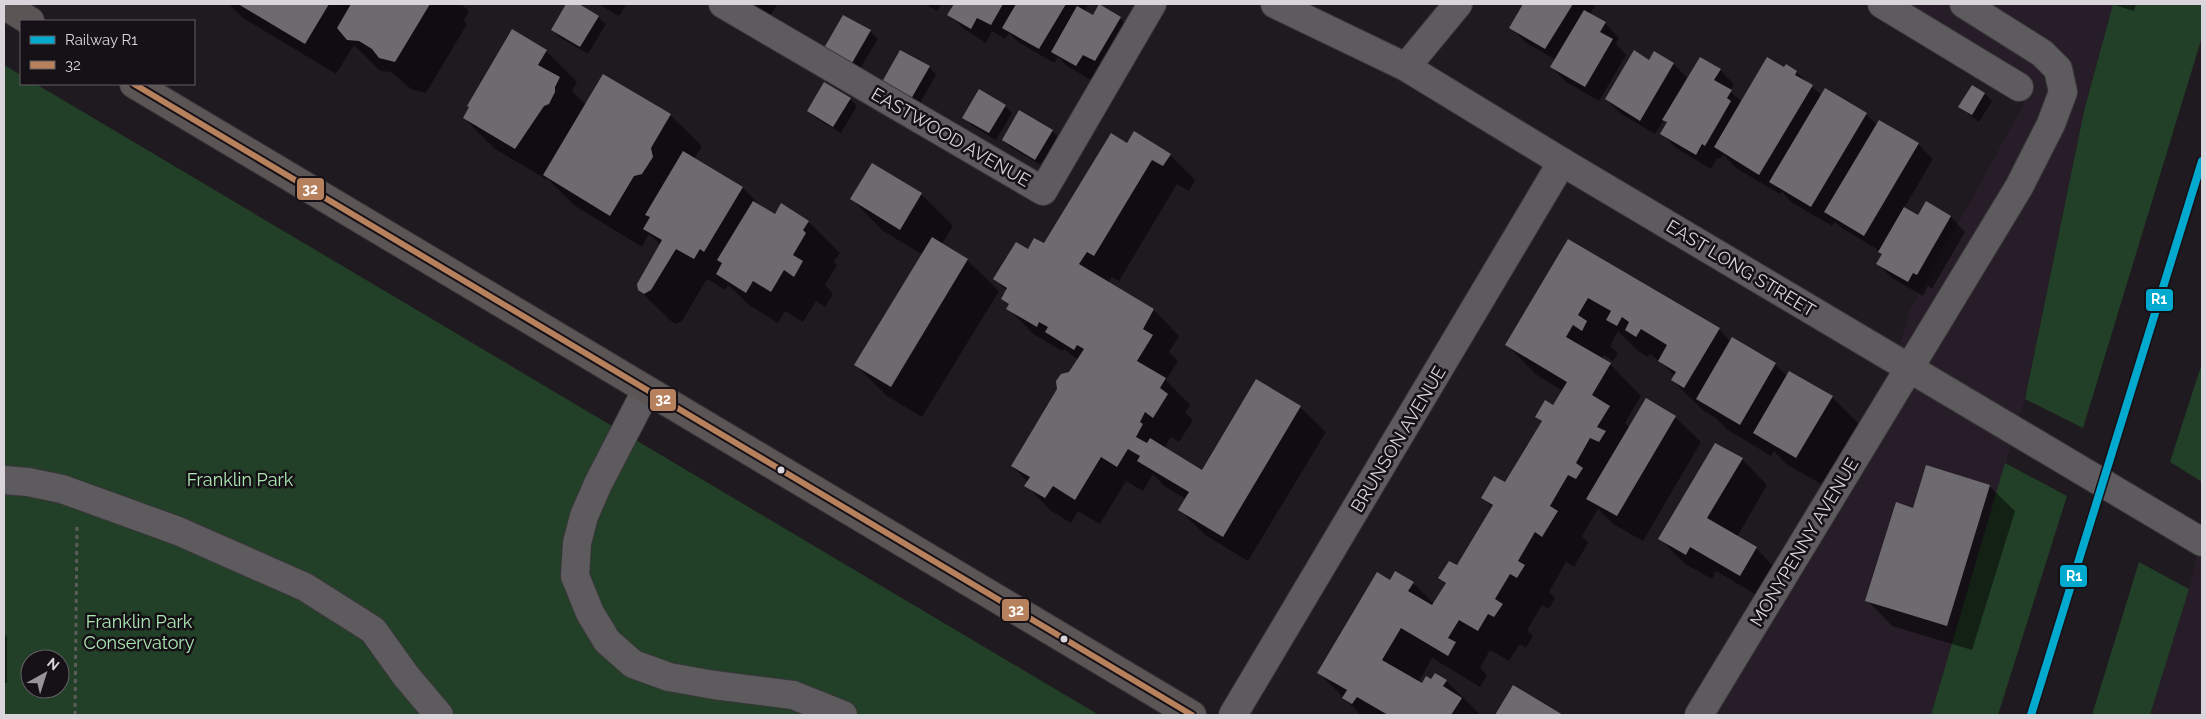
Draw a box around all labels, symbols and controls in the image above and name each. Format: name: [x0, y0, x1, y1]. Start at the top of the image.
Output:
legend: [20, 20, 195, 85]
text: Railway R1: [65, 31, 138, 49]
text: 32: [65, 56, 81, 74]
street label: EASTWOOD AVENUE: [868, 83, 1034, 191]
line badge: 32: [296, 177, 325, 201]
text: 32: [302, 181, 318, 197]
street label: EAST LONG STREET: [1663, 215, 1819, 321]
line badge: R1: [2145, 288, 2174, 312]
text: R1: [2151, 291, 2167, 307]
street label: BRUNSON AVENUE: [1346, 362, 1450, 516]
line badge: 32: [649, 388, 677, 412]
text: 32: [655, 391, 671, 407]
street label: MONYPENNY AVENUE: [1745, 454, 1863, 630]
unlabelled marker: [776, 465, 786, 475]
park label: Franklin Park: [187, 469, 294, 490]
line badge: R1: [2059, 564, 2088, 588]
text: R1: [2066, 568, 2082, 584]
line badge: 32: [1001, 598, 1030, 622]
text: 32: [1008, 602, 1024, 618]
park label: Franklin Park Conservatory: [84, 611, 195, 653]
unlabelled marker: [1059, 634, 1069, 644]
north arrow: [20, 649, 70, 699]
text: N: [44, 654, 62, 673]

